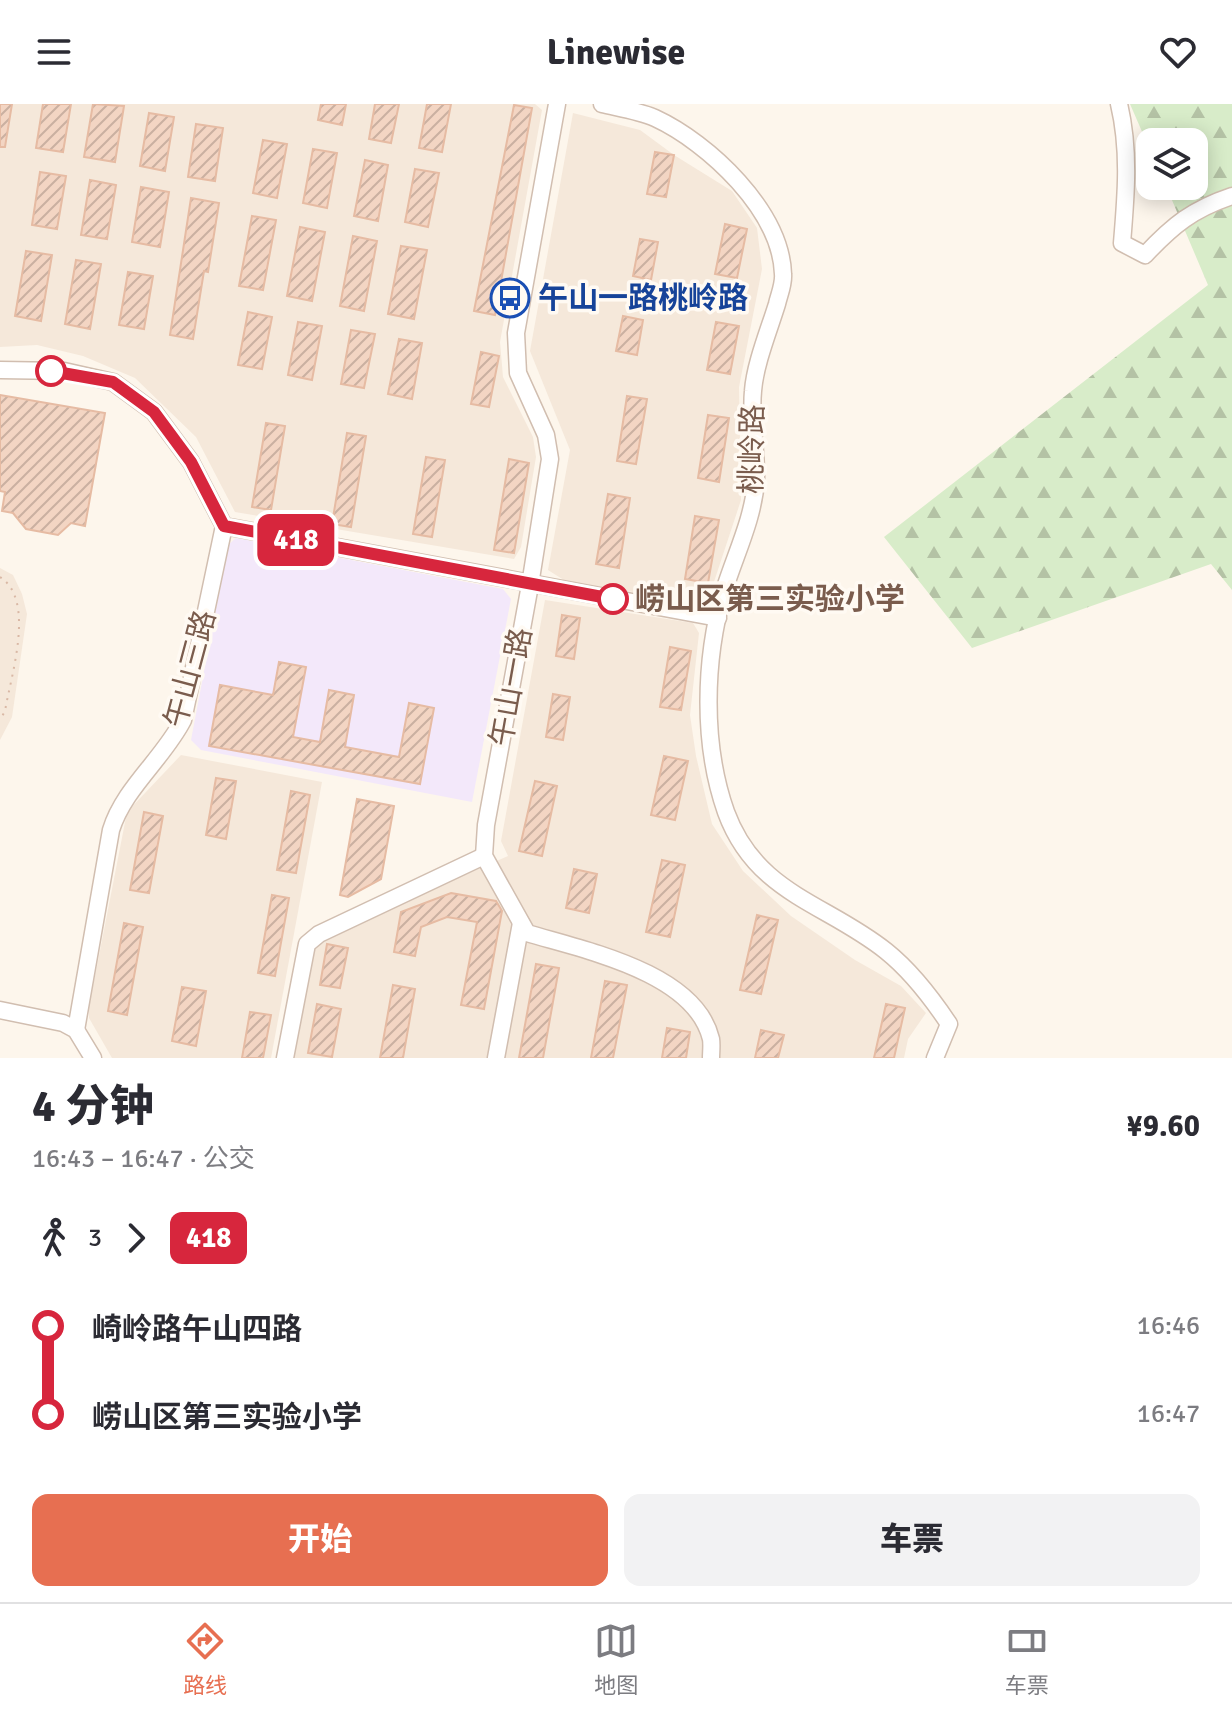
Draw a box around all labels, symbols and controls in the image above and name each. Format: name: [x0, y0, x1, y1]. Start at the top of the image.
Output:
icon: menu: [32, 30, 76, 74]
text: Linewise: [547, 30, 685, 75]
icon: heart: [1156, 30, 1200, 74]
map controls: [1136, 128, 1208, 200]
button: layers: [1136, 128, 1208, 200]
bus stop icon: 午山一路桃岭路: [489, 277, 531, 319]
place label: 午山一路桃岭路: [538, 280, 748, 317]
unlabelled marker: [36, 356, 66, 386]
street label: 桃岭路: [733, 404, 772, 494]
line badge: 418: [250, 514, 342, 566]
text: 418: [273, 523, 319, 557]
place label: 崂山区第三实验小学: [635, 581, 905, 618]
marker: 崂山区第三实验小学: [598, 584, 628, 614]
street label: 午山三路: [157, 606, 224, 732]
street label: 午山一路: [483, 625, 540, 749]
text: 4 分钟: [32, 1080, 153, 1134]
text: ¥9.60: [1127, 1108, 1200, 1145]
text: 16:43 – 16:47 · 公交: [32, 1143, 255, 1175]
icon: walk: [32, 1216, 76, 1260]
icon: forward: [114, 1216, 158, 1260]
text: 418: [186, 1221, 231, 1255]
text: 3: [88, 1222, 102, 1254]
text: 16:46: [1137, 1310, 1200, 1342]
text: 崎岭路午山四路: [92, 1311, 302, 1348]
text: 16:47: [1137, 1398, 1200, 1430]
text: 崂山区第三实验小学: [92, 1399, 362, 1436]
button: 开始: [32, 1494, 608, 1586]
button: 车票: [624, 1494, 1200, 1586]
tab: 路线: [183, 1619, 227, 1699]
tab: 地图: [594, 1619, 638, 1699]
tab: 车票: [1005, 1619, 1049, 1699]

